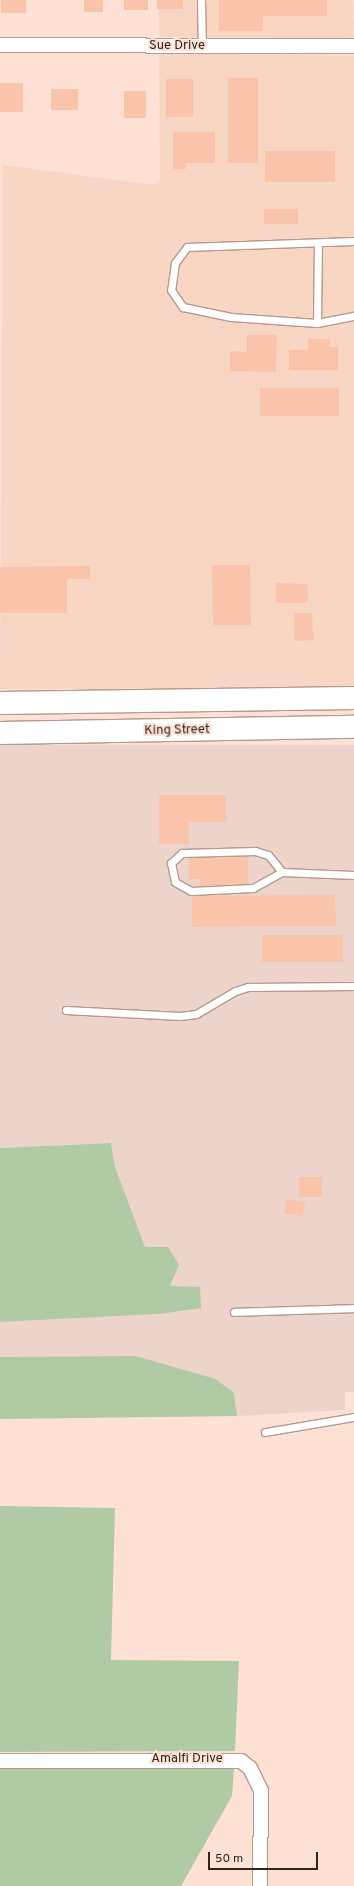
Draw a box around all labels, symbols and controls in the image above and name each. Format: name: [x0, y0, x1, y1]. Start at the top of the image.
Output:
street label: Sue Drive: [149, 38, 205, 54]
street label: King Street: [144, 723, 210, 739]
street label: Amalfi Drive: [151, 1751, 223, 1767]
scale bar: [210, 1844, 320, 1870]
text: 50 m: [215, 1851, 243, 1867]

